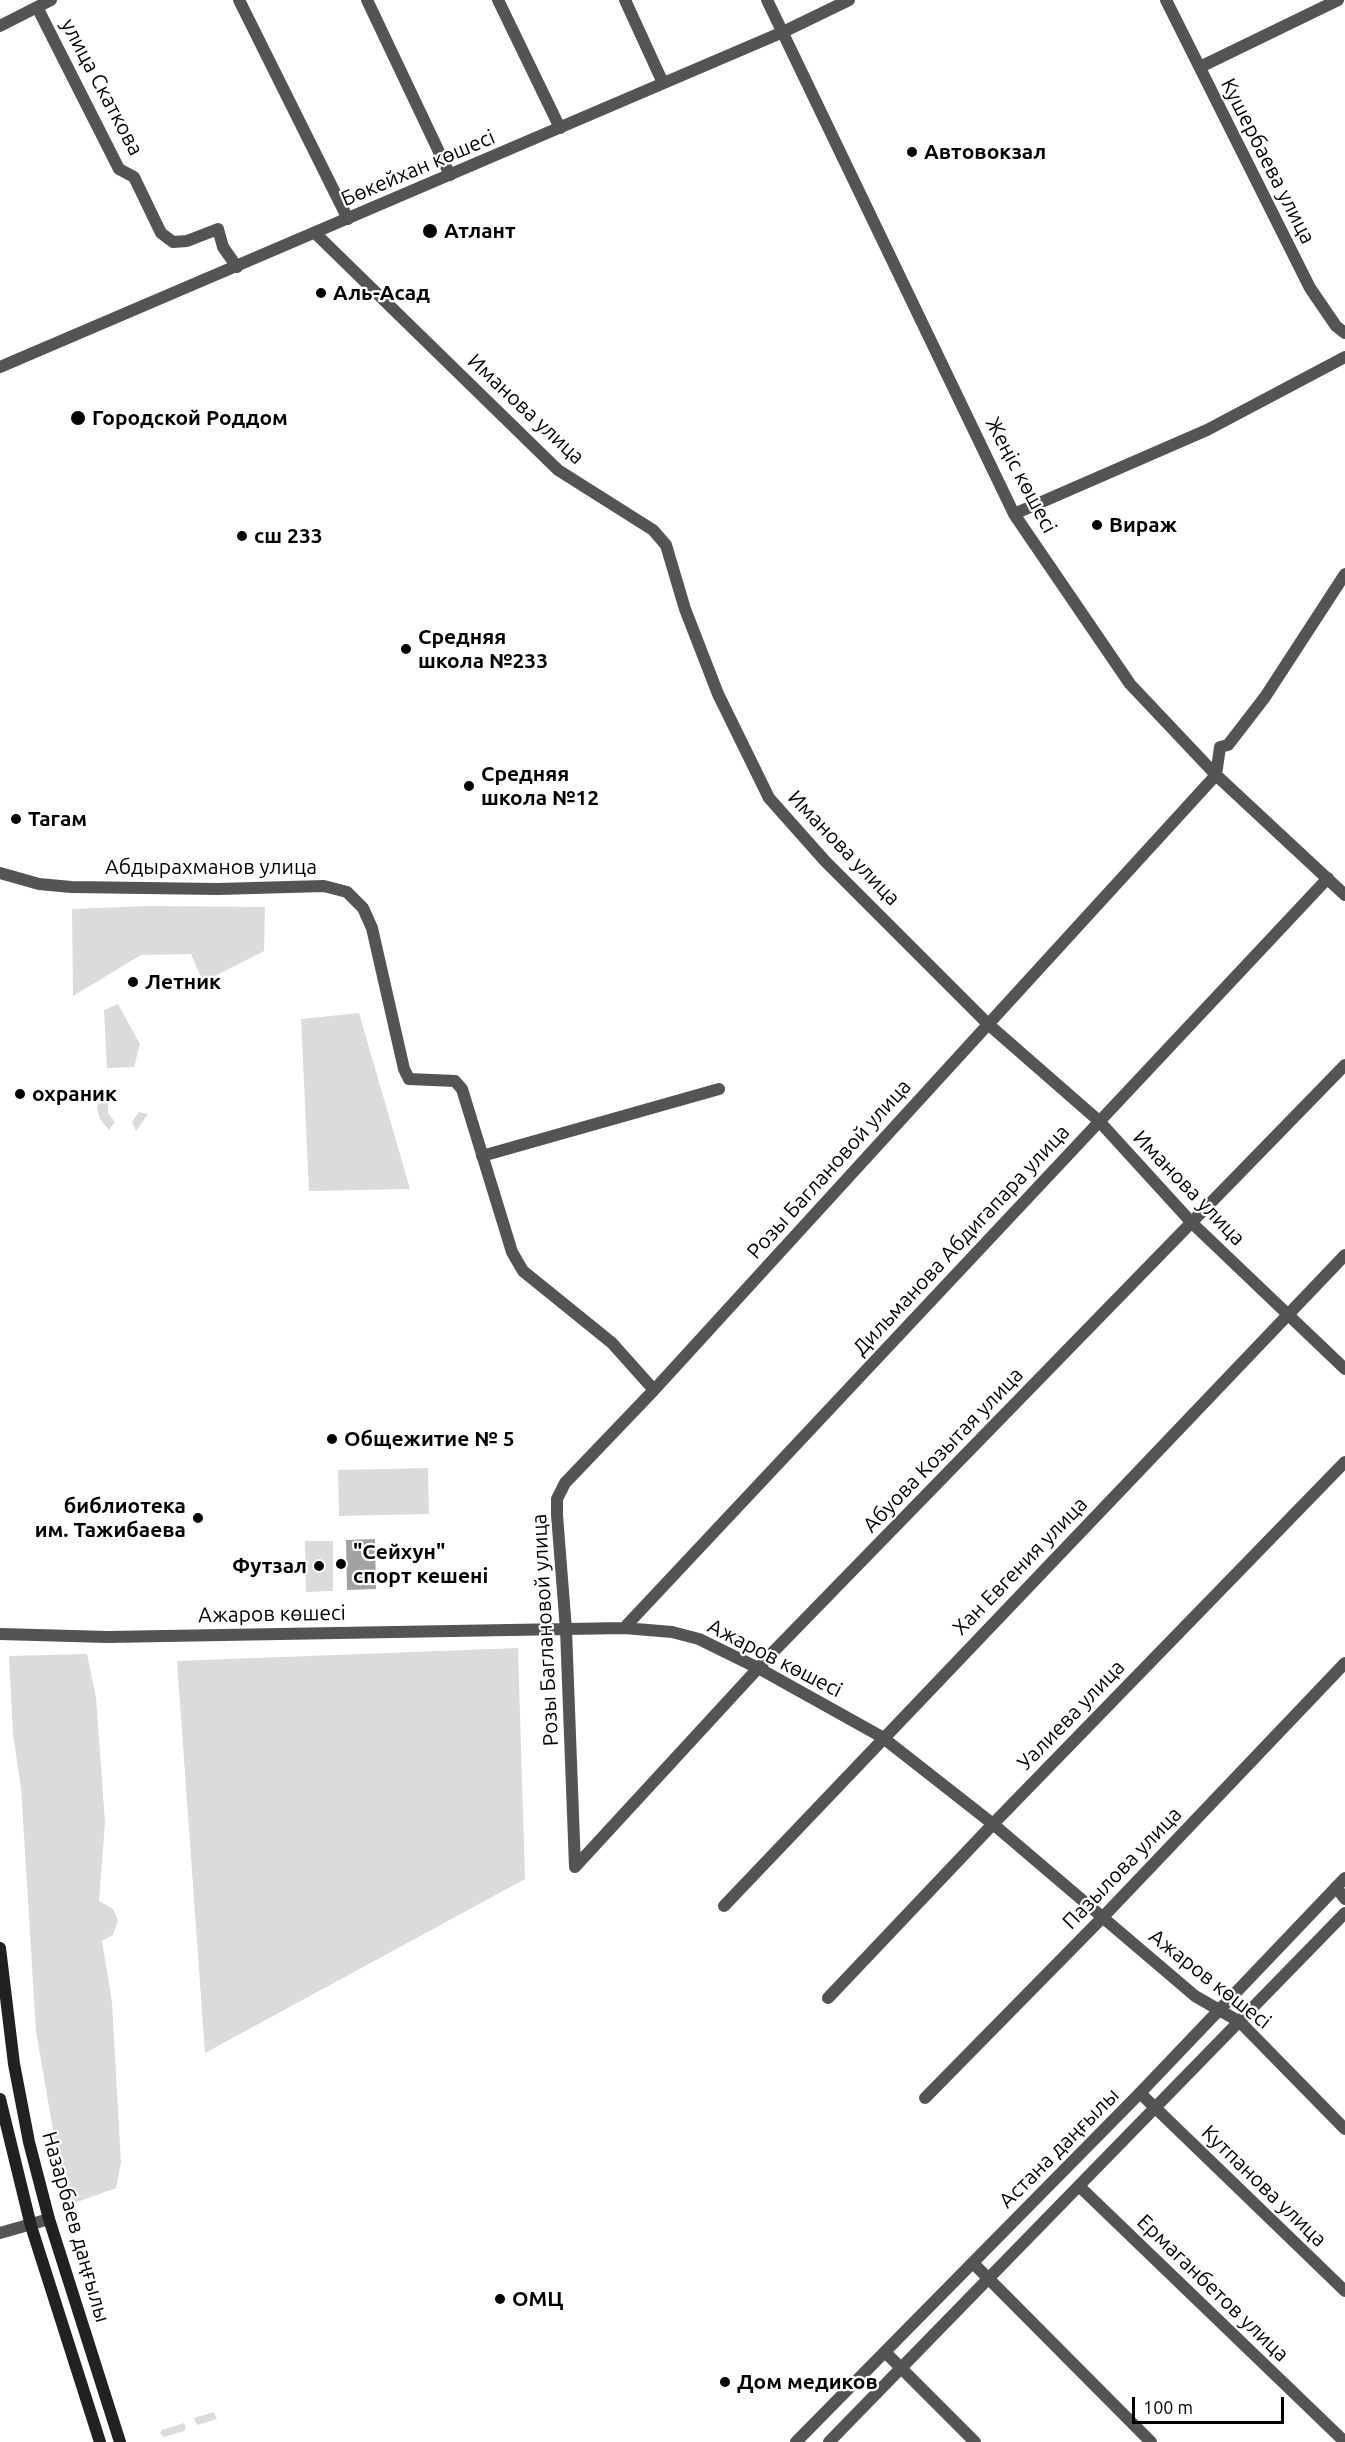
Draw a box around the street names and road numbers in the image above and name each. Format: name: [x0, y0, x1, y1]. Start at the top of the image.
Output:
street label: улица Скаткова: [55, 14, 149, 160]
street label: Кушербаева улица: [1215, 74, 1321, 248]
street label: Бөкейхан көшесі: [337, 124, 499, 212]
street label: Иманова улица: [462, 349, 590, 469]
street label: Жеңіс көшесі: [980, 413, 1062, 537]
street label: Иманова улица: [783, 785, 905, 911]
street label: Абдырахманов улица: [105, 854, 317, 880]
street label: Розы Баглановой улица: [742, 1074, 916, 1264]
street label: Дильманова Абдигапара улица: [847, 1119, 1075, 1361]
street label: Иманова улица: [1128, 1125, 1250, 1251]
street label: Абуова Козытая улица: [858, 1362, 1028, 1538]
street label: Хан Евгения улица: [948, 1492, 1092, 1640]
street label: Розы Баглановой улица: [526, 1513, 564, 1747]
street label: Ажаров көшесі: [198, 1600, 346, 1628]
street label: Ажаров көшесі: [703, 1613, 847, 1703]
street label: Уалиева улица: [1012, 1655, 1130, 1775]
street label: Пазылова улица: [1057, 1802, 1187, 1934]
street label: Ажаров көшесі: [1144, 1924, 1276, 2034]
street label: Астана даңғылы: [994, 2083, 1124, 2213]
street label: Кутпанова улица: [1196, 2120, 1332, 2252]
street label: Назарбаев даңғылы: [37, 2129, 115, 2325]
street label: Ермаганбетов улица: [1132, 2209, 1294, 2367]

